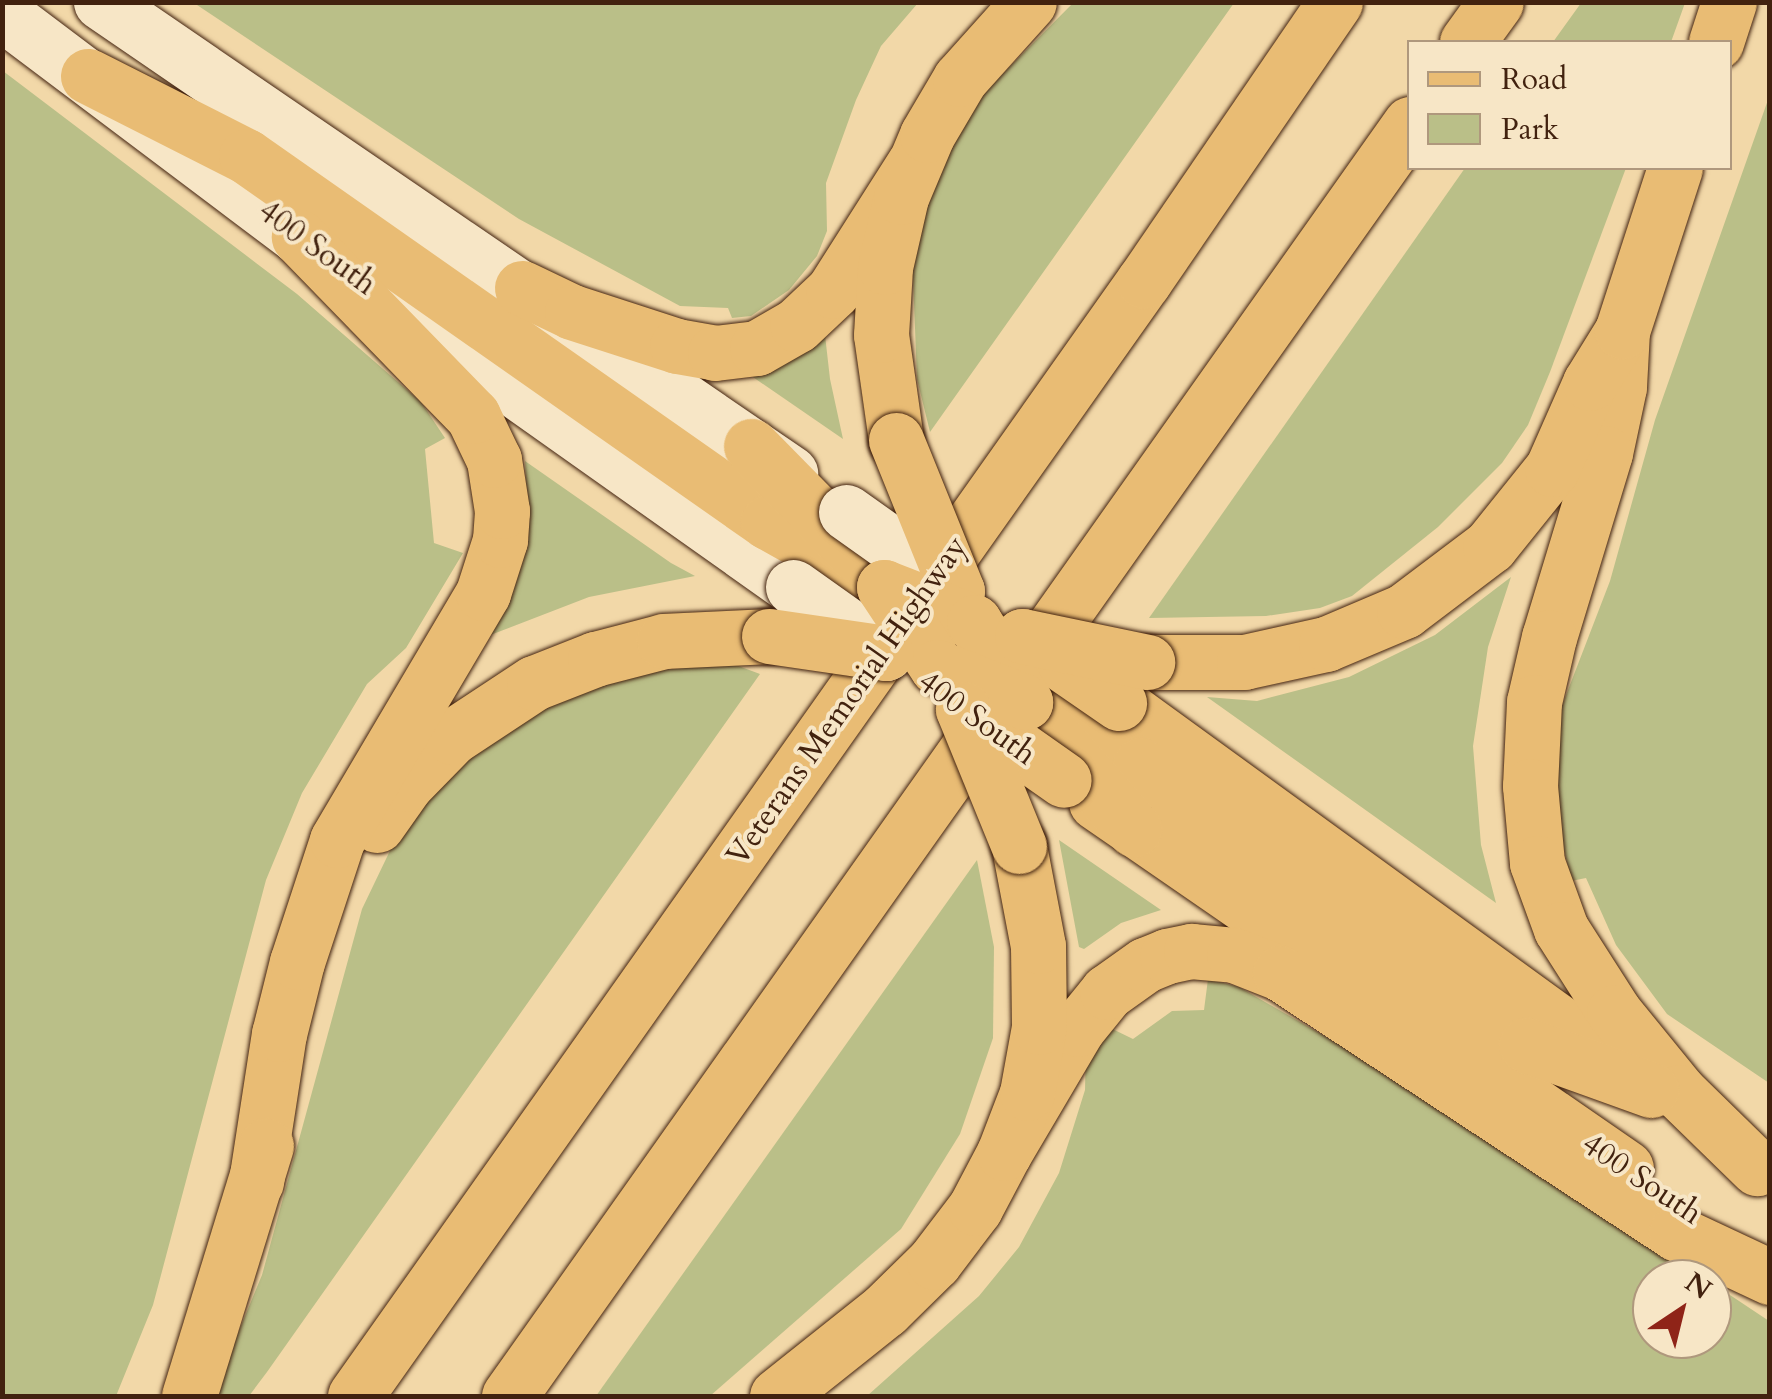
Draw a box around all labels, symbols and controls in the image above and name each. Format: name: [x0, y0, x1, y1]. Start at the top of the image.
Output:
legend: [1407, 40, 1732, 170]
text: Road: [1501, 59, 1567, 100]
text: Park: [1501, 109, 1559, 150]
street label: 400 South: [251, 192, 383, 304]
street label: Veterans Memorial Highway: [718, 529, 976, 873]
street label: 400 South: [911, 662, 1043, 774]
street label: 400 South: [1575, 1125, 1709, 1233]
north arrow: [1632, 1259, 1732, 1359]
text: N: [1677, 1264, 1719, 1309]

